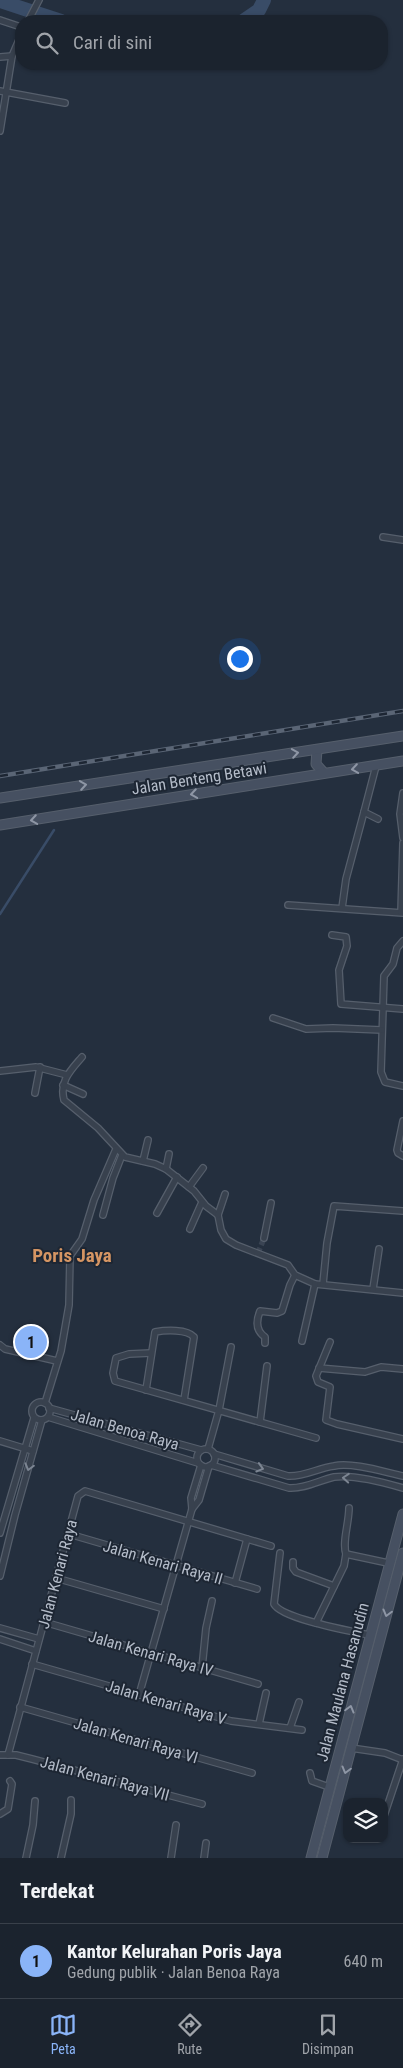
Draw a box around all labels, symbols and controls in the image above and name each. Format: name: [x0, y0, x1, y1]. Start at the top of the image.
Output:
search box: [15, 15, 388, 70]
icon: search: [33, 29, 61, 57]
text: Cari di sini: [73, 31, 152, 54]
your location: [227, 646, 253, 672]
one-way arrow: [291, 749, 300, 759]
street label: Jalan Benteng Betawi: [130, 758, 268, 799]
one-way arrow: [351, 763, 359, 774]
one-way arrow: [78, 781, 87, 791]
one-way arrow: [190, 788, 198, 799]
one-way arrow: [30, 814, 38, 824]
district label: Poris Jaya: [32, 1244, 112, 1267]
pin: 1: [15, 1323, 47, 1361]
street label: Jalan Benoa Raya: [69, 1405, 181, 1454]
one-way arrow: [256, 1462, 264, 1472]
one-way arrow: [24, 1463, 34, 1471]
one-way arrow: [341, 1472, 349, 1483]
street label: Jalan Kenari Raya: [34, 1518, 81, 1631]
street label: Jalan Kenari Raya II: [101, 1536, 225, 1589]
street label: Jalan Maulana Hasanudin: [312, 1601, 373, 1764]
one-way arrow: [382, 1608, 393, 1617]
street label: Jalan Kenari Raya IV: [86, 1627, 215, 1680]
street label: Jalan Kenari Raya V: [103, 1676, 228, 1729]
one-way arrow: [344, 1706, 354, 1714]
street label: Jalan Kenari Raya VI: [71, 1714, 200, 1767]
street label: Jalan Kenari Raya VII: [38, 1752, 171, 1805]
one-way arrow: [341, 1765, 351, 1773]
map controls: [343, 1798, 388, 1843]
button: layers: [343, 1798, 388, 1843]
text: Terdekat: [20, 1879, 94, 1903]
text: Kantor Kelurahan Poris Jaya: [67, 1940, 282, 1963]
text: 1: [32, 1952, 40, 1971]
text: 640 m: [344, 1952, 383, 1971]
text: Gedung publik · Jalan Benoa Raya: [67, 1963, 280, 1982]
tab: Peta: [49, 2011, 77, 2057]
tab: Rute: [176, 2011, 204, 2057]
tab: Disimpan: [302, 2011, 354, 2057]

